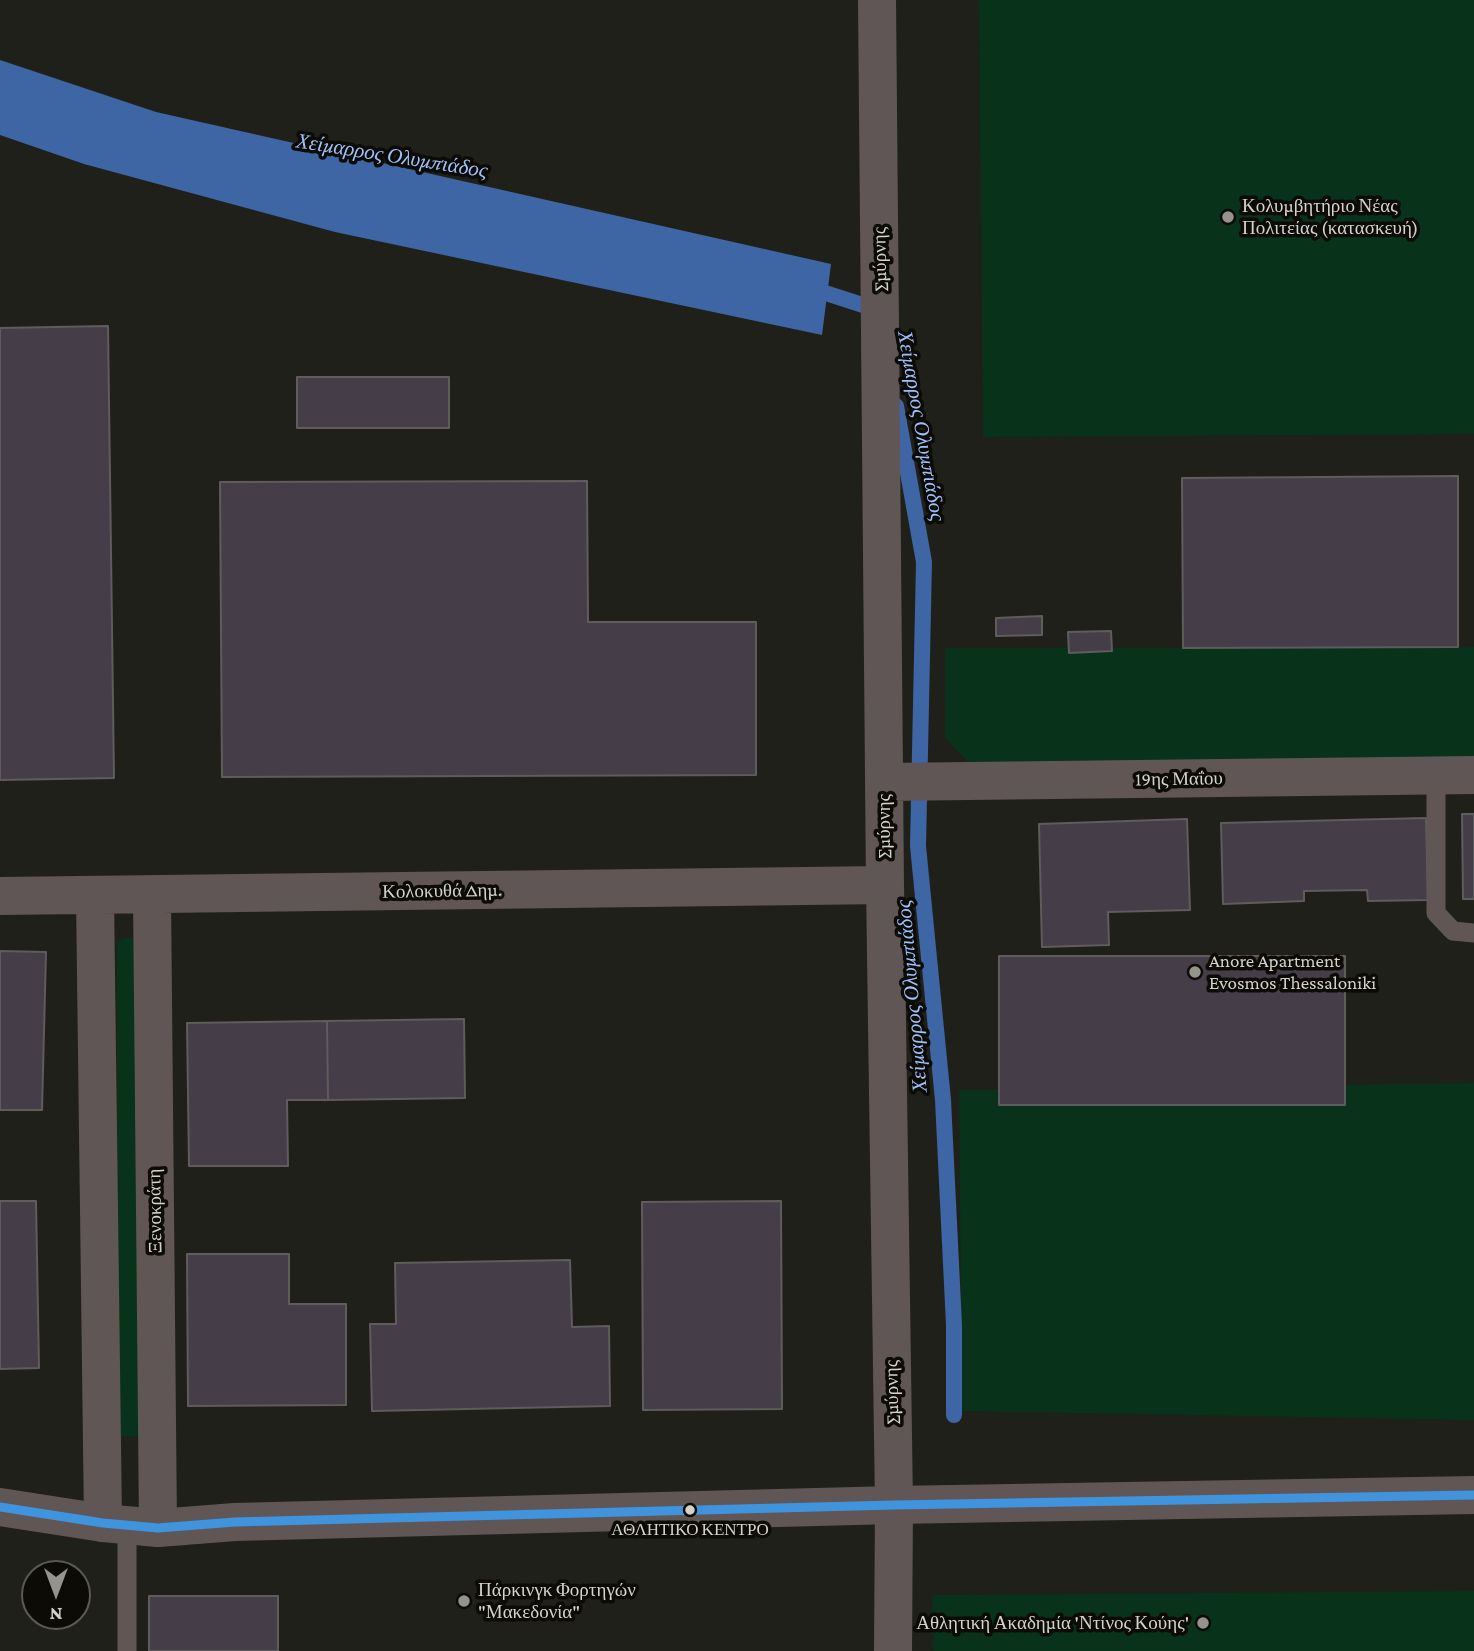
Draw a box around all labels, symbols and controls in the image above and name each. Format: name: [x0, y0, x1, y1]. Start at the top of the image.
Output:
water label: Χείμαρρος Ολυμπιάδος: [295, 128, 489, 184]
place label: Κολυμβητήριο Νέας Πολιτείας (κατασκευή): [1242, 195, 1419, 239]
marker: Κολυμβητήριο Νέας Πολιτείας (κατασκευή): [1220, 209, 1236, 225]
street label: Σμύρνης: [868, 227, 892, 291]
water label: Χείμαρρος Ολυμπιάδος: [892, 329, 950, 523]
street label: 19ης Μαΐου: [1135, 767, 1223, 791]
street label: Σμύρνης: [873, 794, 895, 858]
street label: Κολοκυθά Δημ.: [382, 879, 502, 903]
water label: Χείμαρρος Ολυμπιάδος: [891, 899, 933, 1093]
place label: Anore Apartment Evosmos Thessaloniki: [1209, 950, 1376, 994]
marker: Anore Apartment Evosmos Thessaloniki: [1187, 964, 1203, 980]
street label: Ξενοκράτη: [143, 1168, 167, 1254]
street label: Σμύρνης: [880, 1360, 904, 1424]
marker: ΑΘΛΗΤΙΚΟ ΚΕΝΤΡΟ: [683, 1503, 697, 1517]
place label: ΑΘΛΗΤΙΚΟ ΚΕΝΤΡΟ: [611, 1520, 769, 1540]
north arrow: [21, 1560, 91, 1630]
place label: Πάρκινγκ Φορτηγών "Μακεδονία": [478, 1579, 636, 1623]
marker: Πάρκινγκ Φορτηγών "Μακεδονία": [456, 1593, 472, 1609]
text: N: [50, 1604, 62, 1625]
place label: Αθλητική Ακαδημία 'Ντίνος Κούης': [916, 1612, 1189, 1634]
marker: Αθλητική Ακαδημία 'Ντίνος Κούης': [1195, 1615, 1211, 1631]

